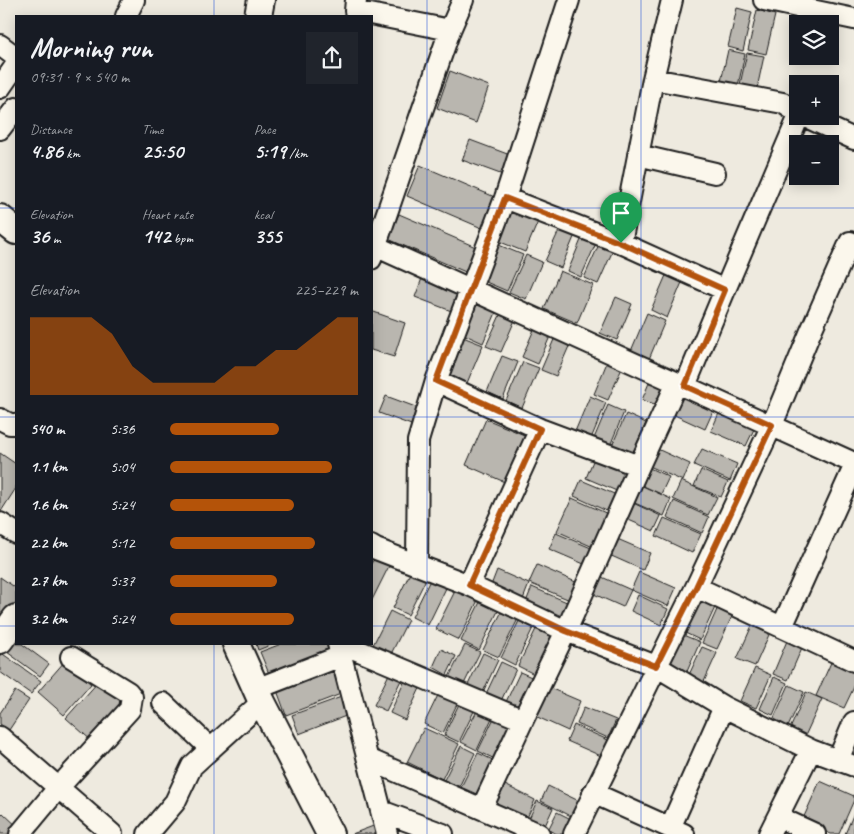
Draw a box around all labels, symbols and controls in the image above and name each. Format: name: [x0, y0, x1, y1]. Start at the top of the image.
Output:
map controls: [789, 15, 839, 185]
button: layers: [789, 15, 839, 65]
text: Morning run: [30, 30, 152, 65]
button: share: [306, 32, 358, 84]
text: 09:31 · 9 × 540 m: [30, 67, 129, 87]
button: +: [789, 75, 839, 125]
text: Distance: [30, 121, 72, 138]
text: Time: [142, 121, 163, 138]
text: Pace: [254, 121, 276, 138]
button: −: [789, 135, 839, 185]
text: 4.86: [30, 138, 63, 164]
text: 25:50: [142, 138, 183, 164]
text: 5:19: [254, 138, 286, 164]
text: km: [63, 145, 80, 162]
text: /km: [286, 145, 308, 162]
pin: [600, 192, 642, 243]
icon: arrive: [607, 199, 635, 227]
text: Elevation: [30, 206, 73, 223]
text: Heart rate: [142, 206, 193, 223]
text: kcal: [254, 206, 273, 223]
text: 36: [30, 223, 49, 249]
text: 142: [142, 223, 170, 249]
text: 355: [254, 223, 282, 249]
text: m: [49, 230, 61, 247]
text: bpm: [170, 230, 193, 247]
text: Elevation: [30, 280, 79, 300]
text: 225–229 m: [295, 280, 358, 300]
text: 540 m: [30, 419, 64, 439]
text: 5:36: [110, 419, 135, 439]
text: 1.1 km: [30, 457, 67, 477]
text: 5:04: [110, 457, 135, 477]
text: 1.6 km: [30, 495, 68, 515]
text: 5:24: [110, 495, 135, 515]
text: 2.2 km: [30, 533, 67, 553]
text: 5:12: [110, 533, 135, 553]
text: 2.7 km: [30, 571, 67, 591]
text: 5:37: [110, 571, 135, 591]
text: 3.2 km: [30, 609, 67, 629]
text: 5:24: [110, 609, 135, 629]

